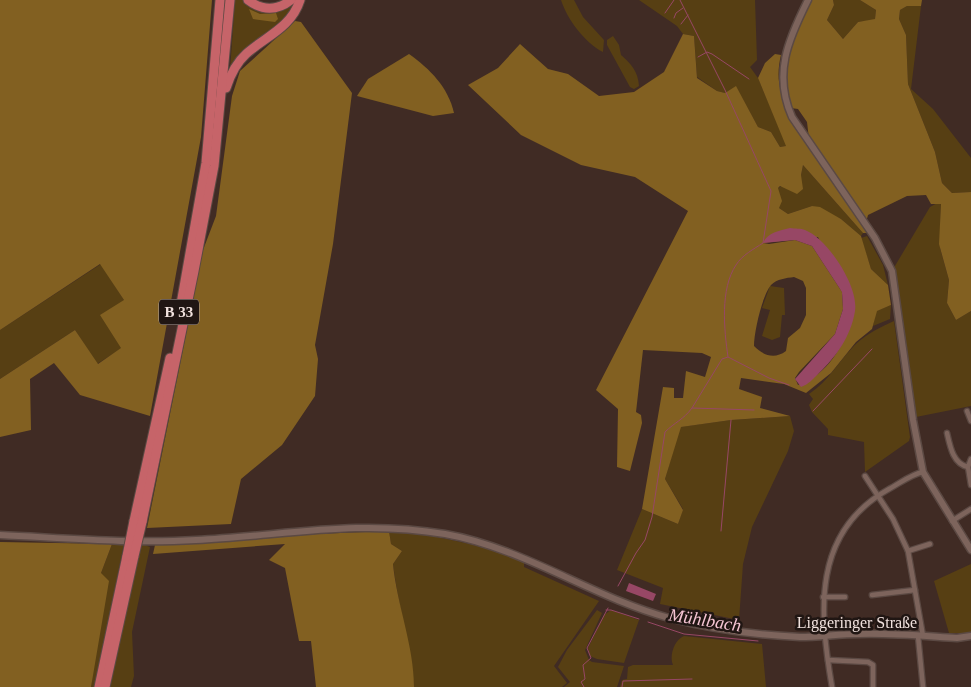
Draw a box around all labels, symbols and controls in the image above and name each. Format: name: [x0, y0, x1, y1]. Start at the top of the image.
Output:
road number: B 33: [159, 300, 199, 324]
water label: Mühlbach: [666, 604, 743, 636]
street label: Liggeringer Straße: [797, 614, 917, 632]

